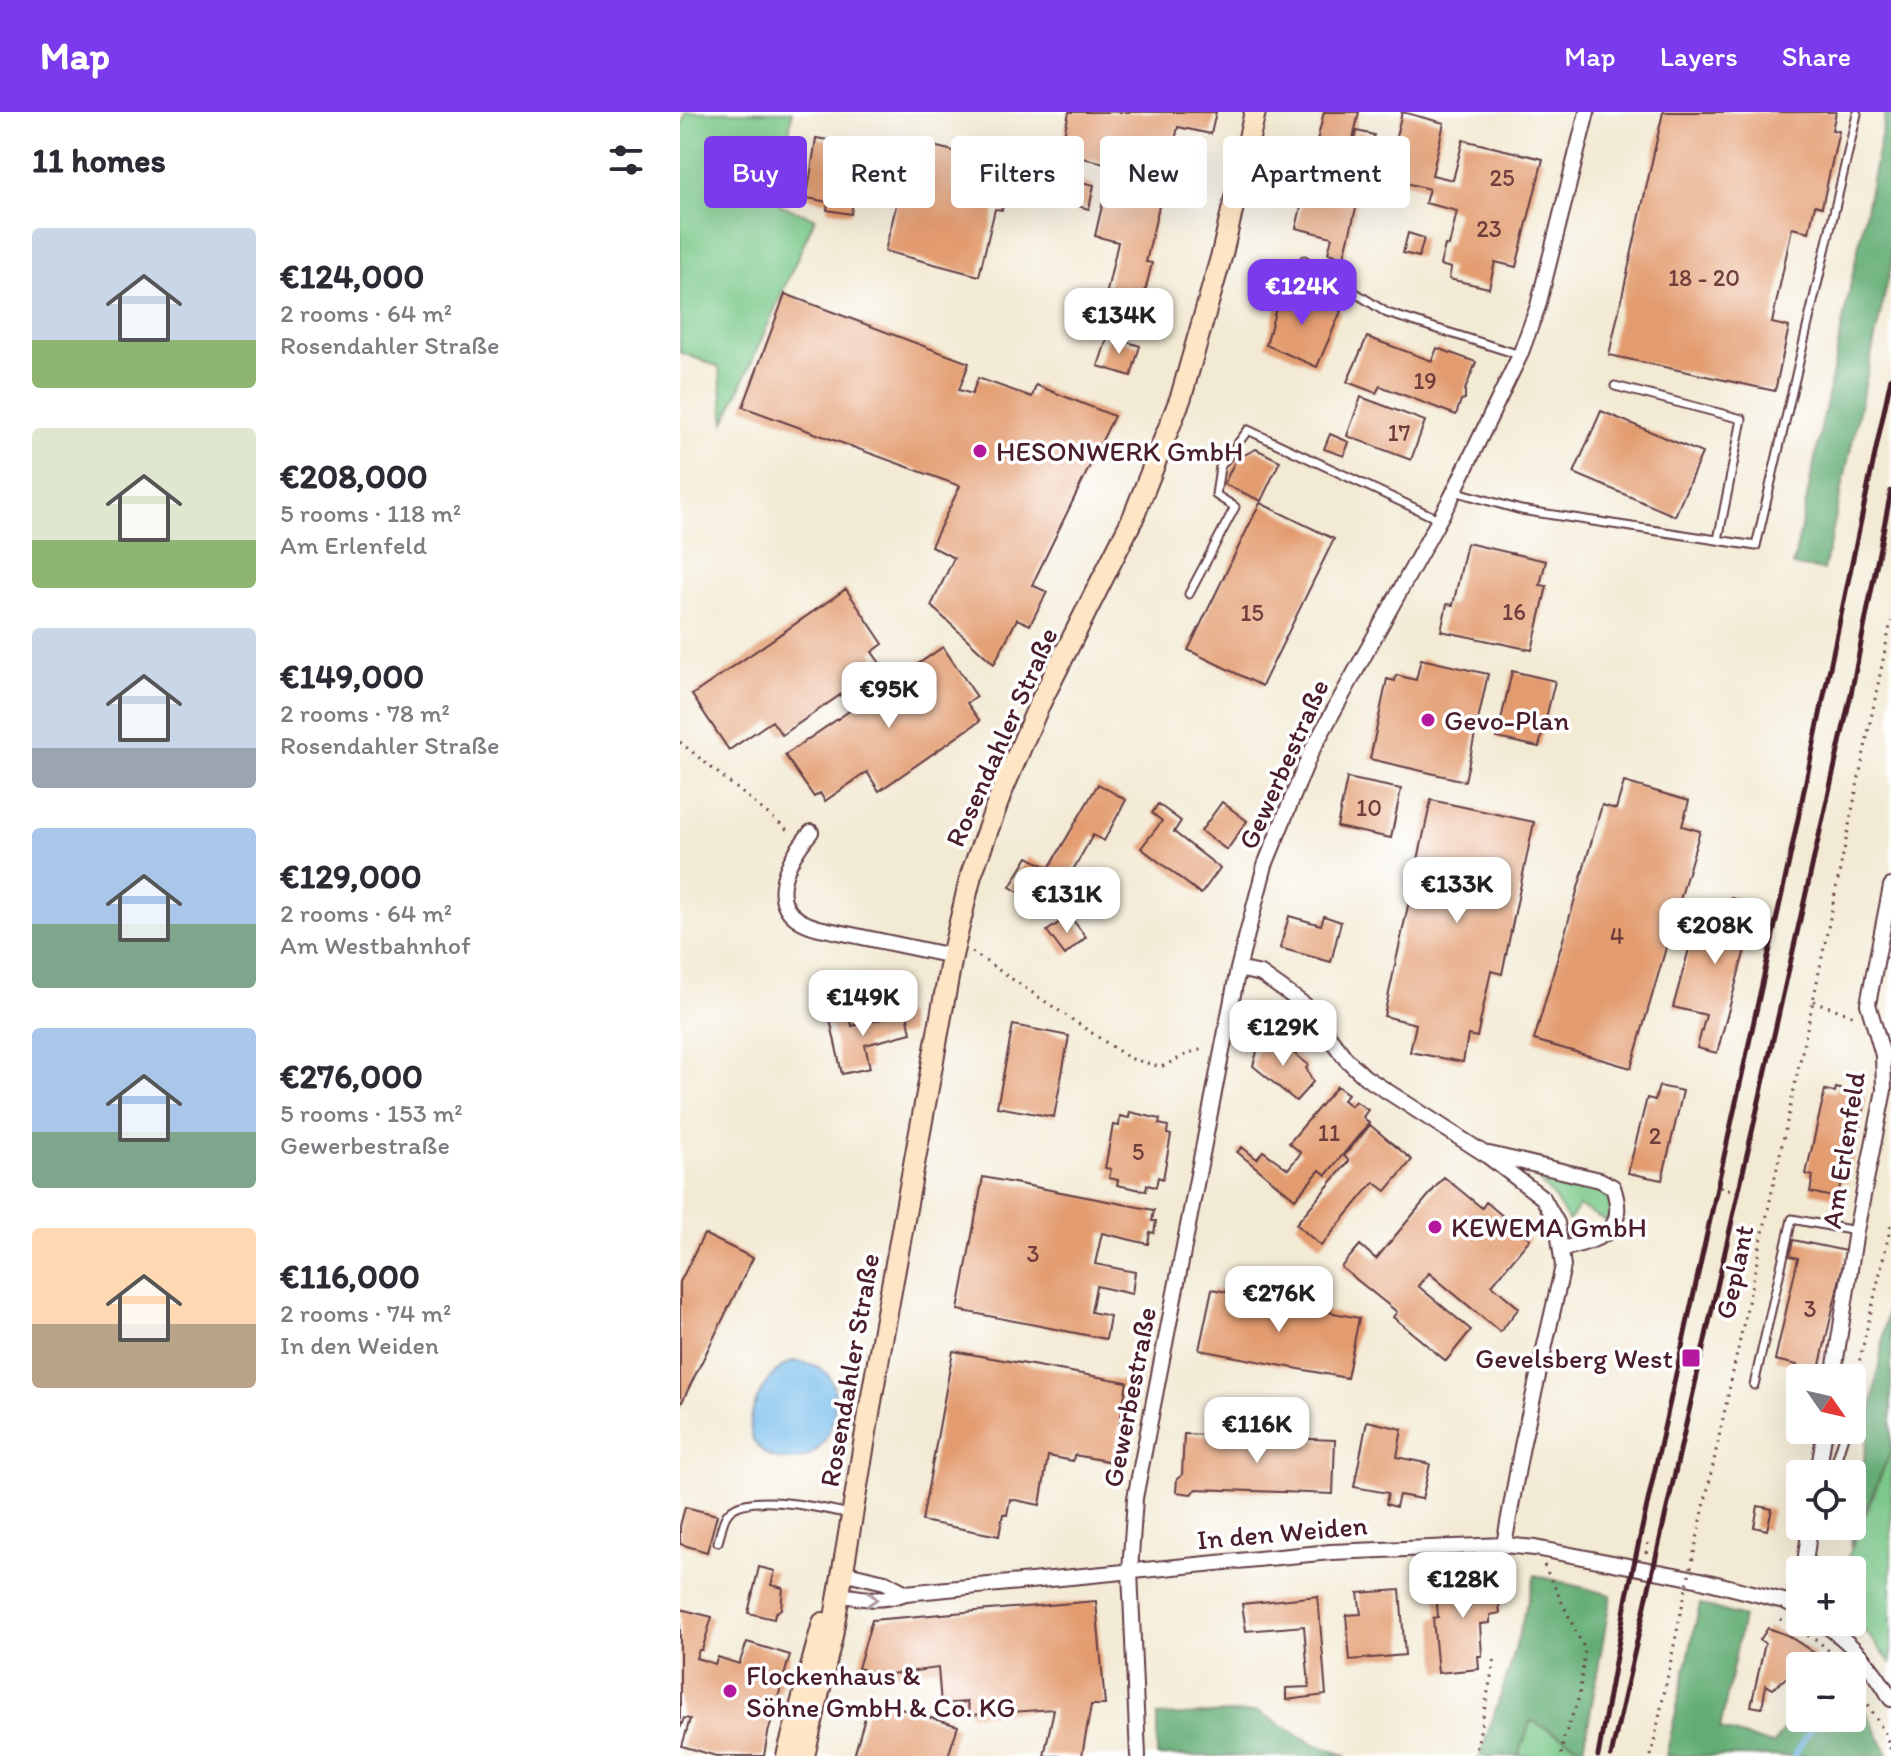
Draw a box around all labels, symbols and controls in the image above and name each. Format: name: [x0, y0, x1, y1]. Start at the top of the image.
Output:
text: Map: [40, 33, 110, 79]
text: Map: [1564, 39, 1616, 73]
text: Layers: [1660, 39, 1738, 73]
text: Share: [1782, 39, 1851, 73]
chip: Buy: [704, 136, 807, 208]
chip: Rent: [823, 136, 935, 208]
chip: Filters: [951, 136, 1084, 208]
chip: New: [1100, 136, 1207, 208]
chip: Apartment: [1223, 136, 1410, 208]
icon: filters: [604, 138, 648, 182]
text: 11 homes: [32, 140, 166, 181]
house number: 25: [1489, 163, 1515, 192]
house number: 23: [1476, 214, 1502, 243]
text: €124,000: [280, 256, 424, 297]
pin: €124K: [1246, 259, 1358, 327]
icon: home: [96, 260, 192, 356]
house number: 18 - 20: [1668, 263, 1740, 292]
text: €124K: [1266, 269, 1338, 301]
pin: €134K: [1063, 288, 1175, 356]
text: 2 rooms · 64 m²: [280, 297, 452, 329]
text: €134K: [1082, 298, 1156, 330]
text: Rosendahler Straße: [280, 329, 500, 361]
house number: 19: [1413, 366, 1437, 395]
house number: 17: [1387, 418, 1411, 447]
place label: HESONWERK GmbH: [996, 434, 1244, 468]
marker: HESONWERK GmbH: [971, 442, 989, 460]
text: €208,000: [280, 456, 428, 497]
icon: home: [96, 460, 192, 556]
text: 5 rooms · 118 m²: [280, 497, 461, 529]
text: Am Erlenfeld: [280, 529, 427, 561]
house number: 16: [1502, 597, 1526, 626]
house number: 15: [1240, 598, 1264, 627]
street label: Rosendahler Straße: [937, 622, 1065, 852]
text: €149,000: [280, 656, 424, 697]
icon: home: [96, 660, 192, 756]
pin: €95K: [842, 662, 936, 730]
text: €95K: [860, 672, 918, 704]
street label: Gewerbestraße: [1230, 674, 1336, 854]
text: 2 rooms · 78 m²: [280, 697, 450, 729]
place label: Gevo-Plan: [1444, 703, 1570, 737]
marker: Gevo-Plan: [1419, 711, 1437, 729]
text: Rosendahler Straße: [280, 729, 500, 761]
house number: 10: [1356, 793, 1382, 822]
text: €129,000: [280, 856, 422, 897]
pin: €133K: [1401, 857, 1513, 925]
icon: home: [96, 860, 192, 956]
pin: €131K: [1011, 867, 1123, 935]
text: €133K: [1421, 867, 1493, 899]
text: €131K: [1032, 877, 1102, 909]
text: 2 rooms · 64 m²: [280, 897, 452, 929]
pin: €208K: [1659, 898, 1771, 966]
text: €208K: [1677, 908, 1753, 940]
house number: 4: [1610, 921, 1624, 950]
text: Am Westbahnhof: [280, 929, 471, 961]
pin: €149K: [807, 970, 919, 1038]
text: €149K: [827, 980, 899, 1012]
pin: €129K: [1227, 1000, 1339, 1068]
text: €129K: [1248, 1010, 1318, 1042]
text: €276,000: [280, 1056, 423, 1097]
icon: home: [96, 1060, 192, 1156]
street label: Am Erlenfeld: [1814, 1069, 1872, 1231]
text: 5 rooms · 153 m²: [280, 1097, 463, 1129]
house number: 11: [1318, 1118, 1340, 1147]
house number: 2: [1649, 1121, 1662, 1150]
text: Gewerbestraße: [280, 1129, 450, 1161]
house number: 5: [1132, 1137, 1144, 1166]
place label: KEWEMA GmbH: [1451, 1210, 1647, 1244]
marker: KEWEMA GmbH: [1426, 1218, 1444, 1236]
street label: Geplant: [1707, 1222, 1761, 1322]
house number: 3: [1026, 1239, 1040, 1268]
street label: Rosendahler Straße: [812, 1251, 886, 1489]
text: €116,000: [280, 1256, 420, 1297]
icon: home: [96, 1260, 192, 1356]
pin: €276K: [1223, 1266, 1335, 1334]
text: €276K: [1243, 1276, 1315, 1308]
house number: 3: [1803, 1294, 1817, 1323]
text: 2 rooms · 74 m²: [280, 1297, 451, 1329]
street label: Gewerbestraße: [1095, 1304, 1163, 1490]
text: In den Weiden: [280, 1329, 439, 1361]
place label: Gevelsberg West: [1475, 1341, 1673, 1375]
marker: Gevelsberg West: [1680, 1347, 1702, 1369]
north arrow: [1786, 1364, 1866, 1444]
map controls: [1786, 1364, 1866, 1732]
pin: €116K: [1201, 1397, 1313, 1465]
text: €116K: [1222, 1407, 1292, 1439]
button: locate: [1786, 1460, 1866, 1540]
street label: In den Weiden: [1195, 1508, 1369, 1556]
pin: €128K: [1407, 1552, 1519, 1620]
button: +: [1786, 1556, 1866, 1636]
text: €128K: [1427, 1562, 1499, 1594]
one-way arrow: [866, 1590, 879, 1607]
button: −: [1786, 1652, 1866, 1732]
place label: Flockenhaus & Söhne GmbH & Co. KG: [746, 1658, 1016, 1724]
marker: Flockenhaus & Söhne GmbH & Co. KG: [721, 1682, 739, 1700]

